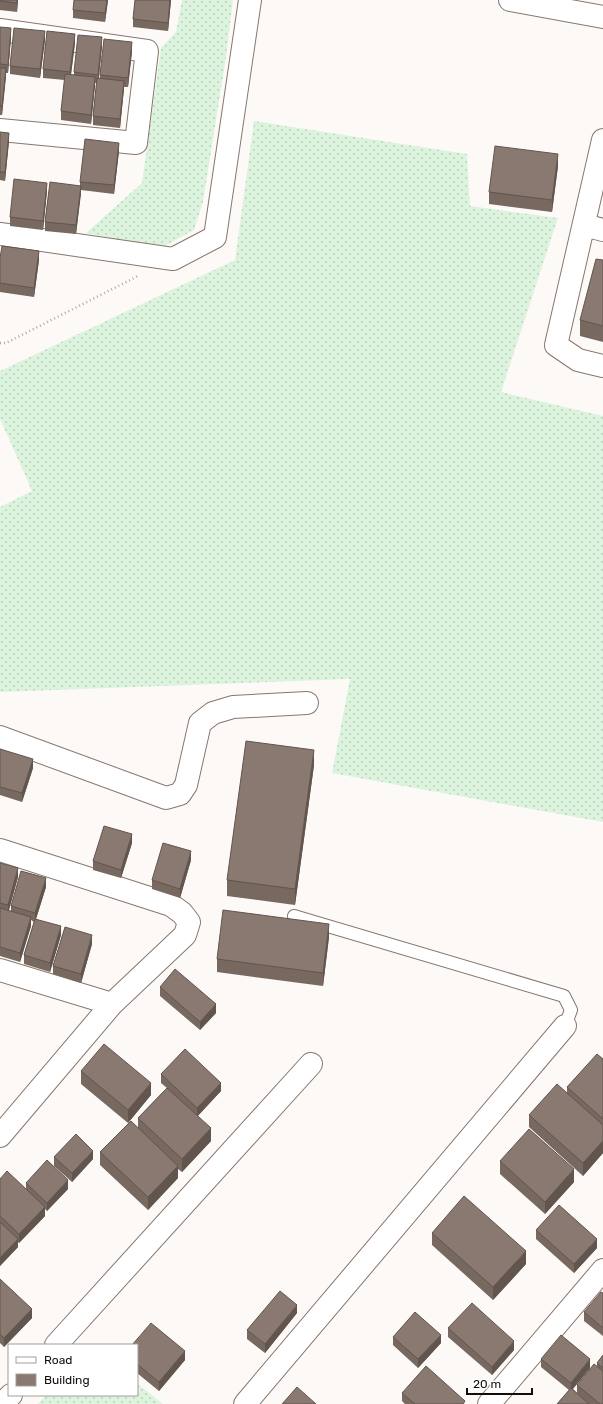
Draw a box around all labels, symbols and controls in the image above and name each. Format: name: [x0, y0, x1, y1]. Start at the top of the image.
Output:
legend: [8, 1344, 138, 1396]
text: Road: [44, 1353, 72, 1367]
scale bar: [467, 1370, 532, 1396]
text: Building: [44, 1373, 90, 1387]
text: 20 m: [473, 1377, 501, 1391]

